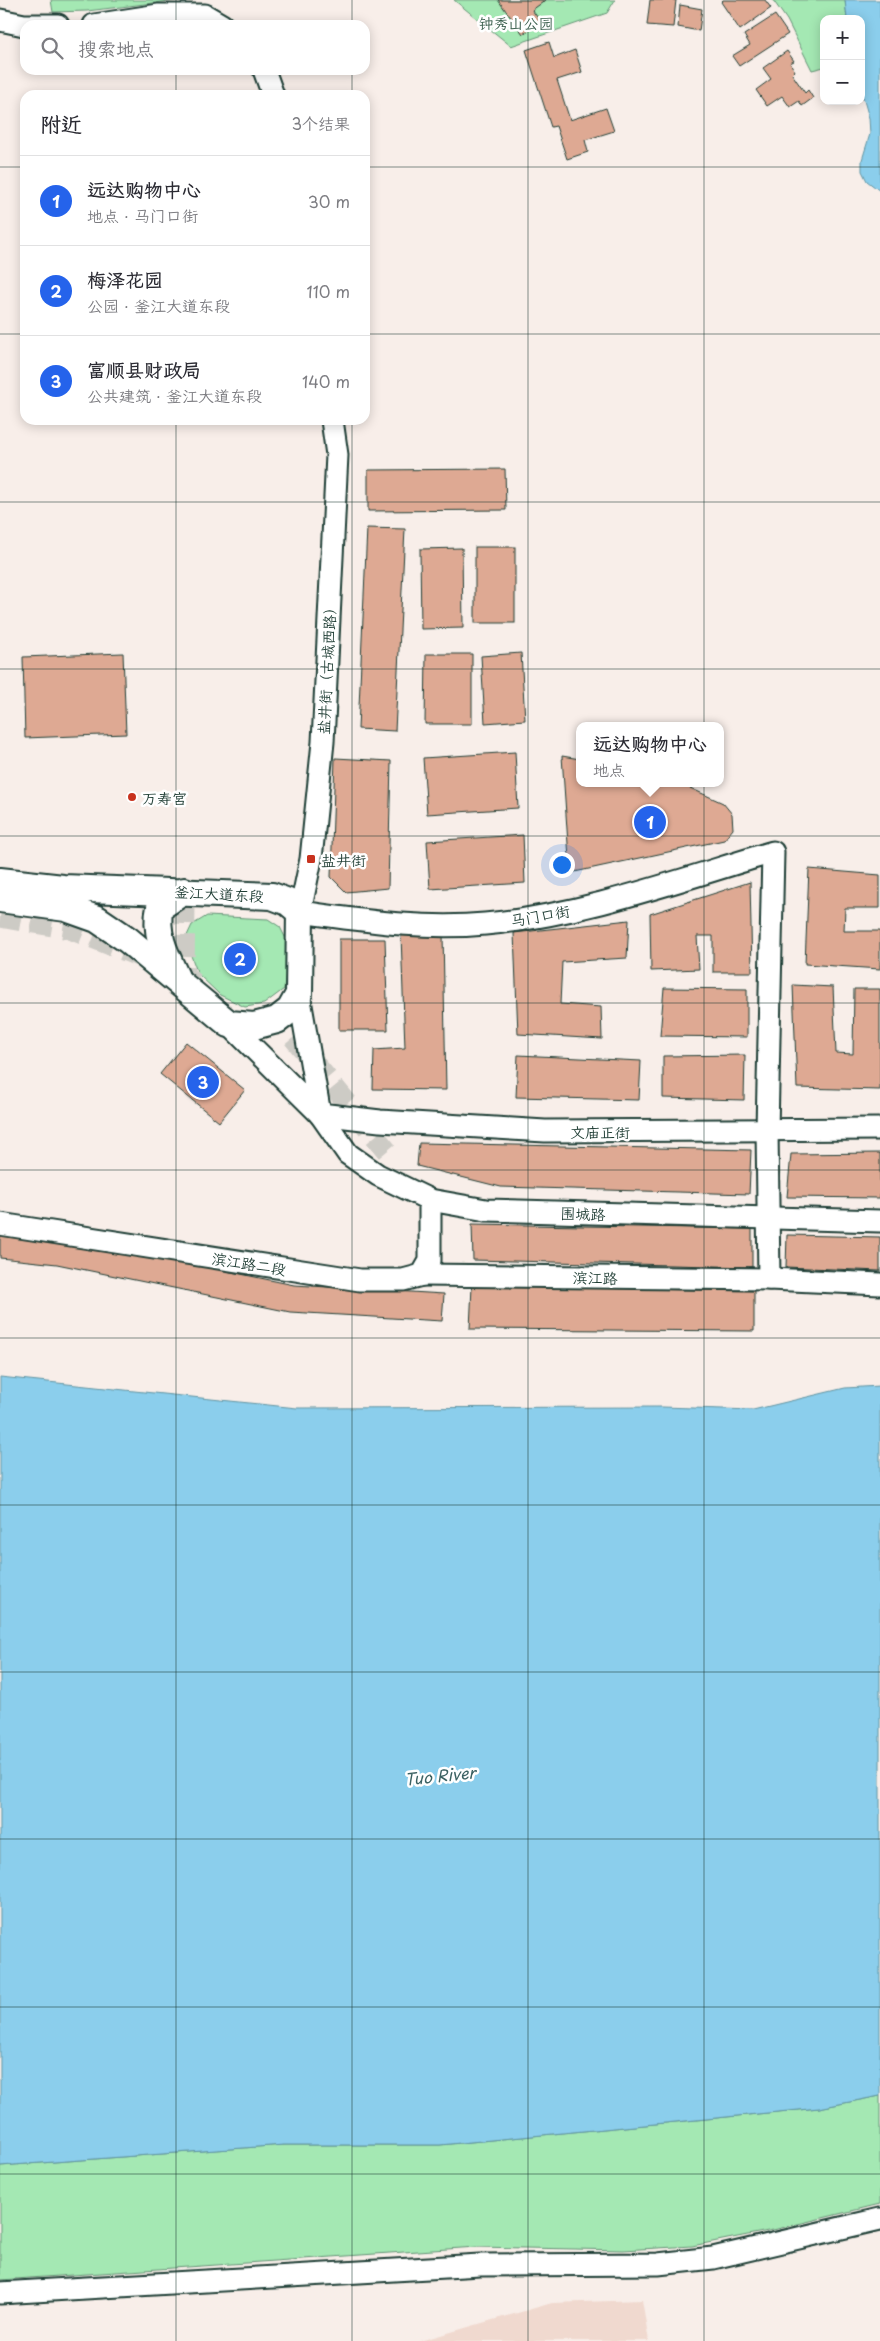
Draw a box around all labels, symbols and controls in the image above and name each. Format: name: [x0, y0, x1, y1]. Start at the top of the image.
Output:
park label: 钟秀山公园: [478, 11, 554, 34]
map controls: [820, 15, 865, 105]
button: +: [820, 15, 865, 60]
search box: [20, 20, 370, 75]
icon: search: [38, 34, 66, 62]
text: 搜索地点: [78, 34, 154, 62]
button: −: [820, 60, 865, 105]
text: 附近: [40, 107, 82, 139]
text: 3个结果: [291, 111, 350, 135]
text: 远达购物中心: [87, 175, 201, 203]
text: 1: [52, 189, 60, 213]
text: 30 m: [308, 189, 350, 213]
text: 地点 · 马门口街: [87, 203, 198, 227]
text: 梅泽花园: [87, 265, 163, 293]
text: 2: [50, 279, 62, 303]
text: 110 m: [307, 279, 350, 303]
text: 公园 · 釜江大道东段: [87, 293, 230, 317]
text: 富顺县财政局: [87, 355, 201, 383]
text: 3: [51, 369, 61, 393]
text: 140 m: [302, 369, 350, 393]
text: 公共建筑 · 釜江大道东段: [87, 383, 262, 407]
street label: 盐井街（古城西路）: [311, 599, 341, 735]
popup: [576, 722, 724, 787]
text: 远达购物中心: [593, 729, 707, 757]
text: 地点: [593, 757, 625, 781]
place label: 万寿宫: [142, 786, 187, 809]
marker: 万寿宫: [126, 791, 138, 803]
pin: 1: [634, 803, 666, 841]
place label: 盐井街: [321, 848, 366, 871]
your location: [549, 852, 575, 878]
marker: 盐井街: [305, 853, 317, 865]
street label: 釜江大道东段: [173, 879, 265, 907]
street label: 马门口街: [508, 898, 572, 932]
pin: 2: [224, 940, 256, 978]
pin: 3: [187, 1063, 219, 1101]
street label: 文庙正街: [570, 1120, 630, 1143]
street label: 围城路: [560, 1201, 606, 1225]
street label: 滨江路二段: [210, 1246, 288, 1280]
street label: 滨江路: [572, 1265, 618, 1289]
water label: Tuo River: [403, 1759, 479, 1791]

